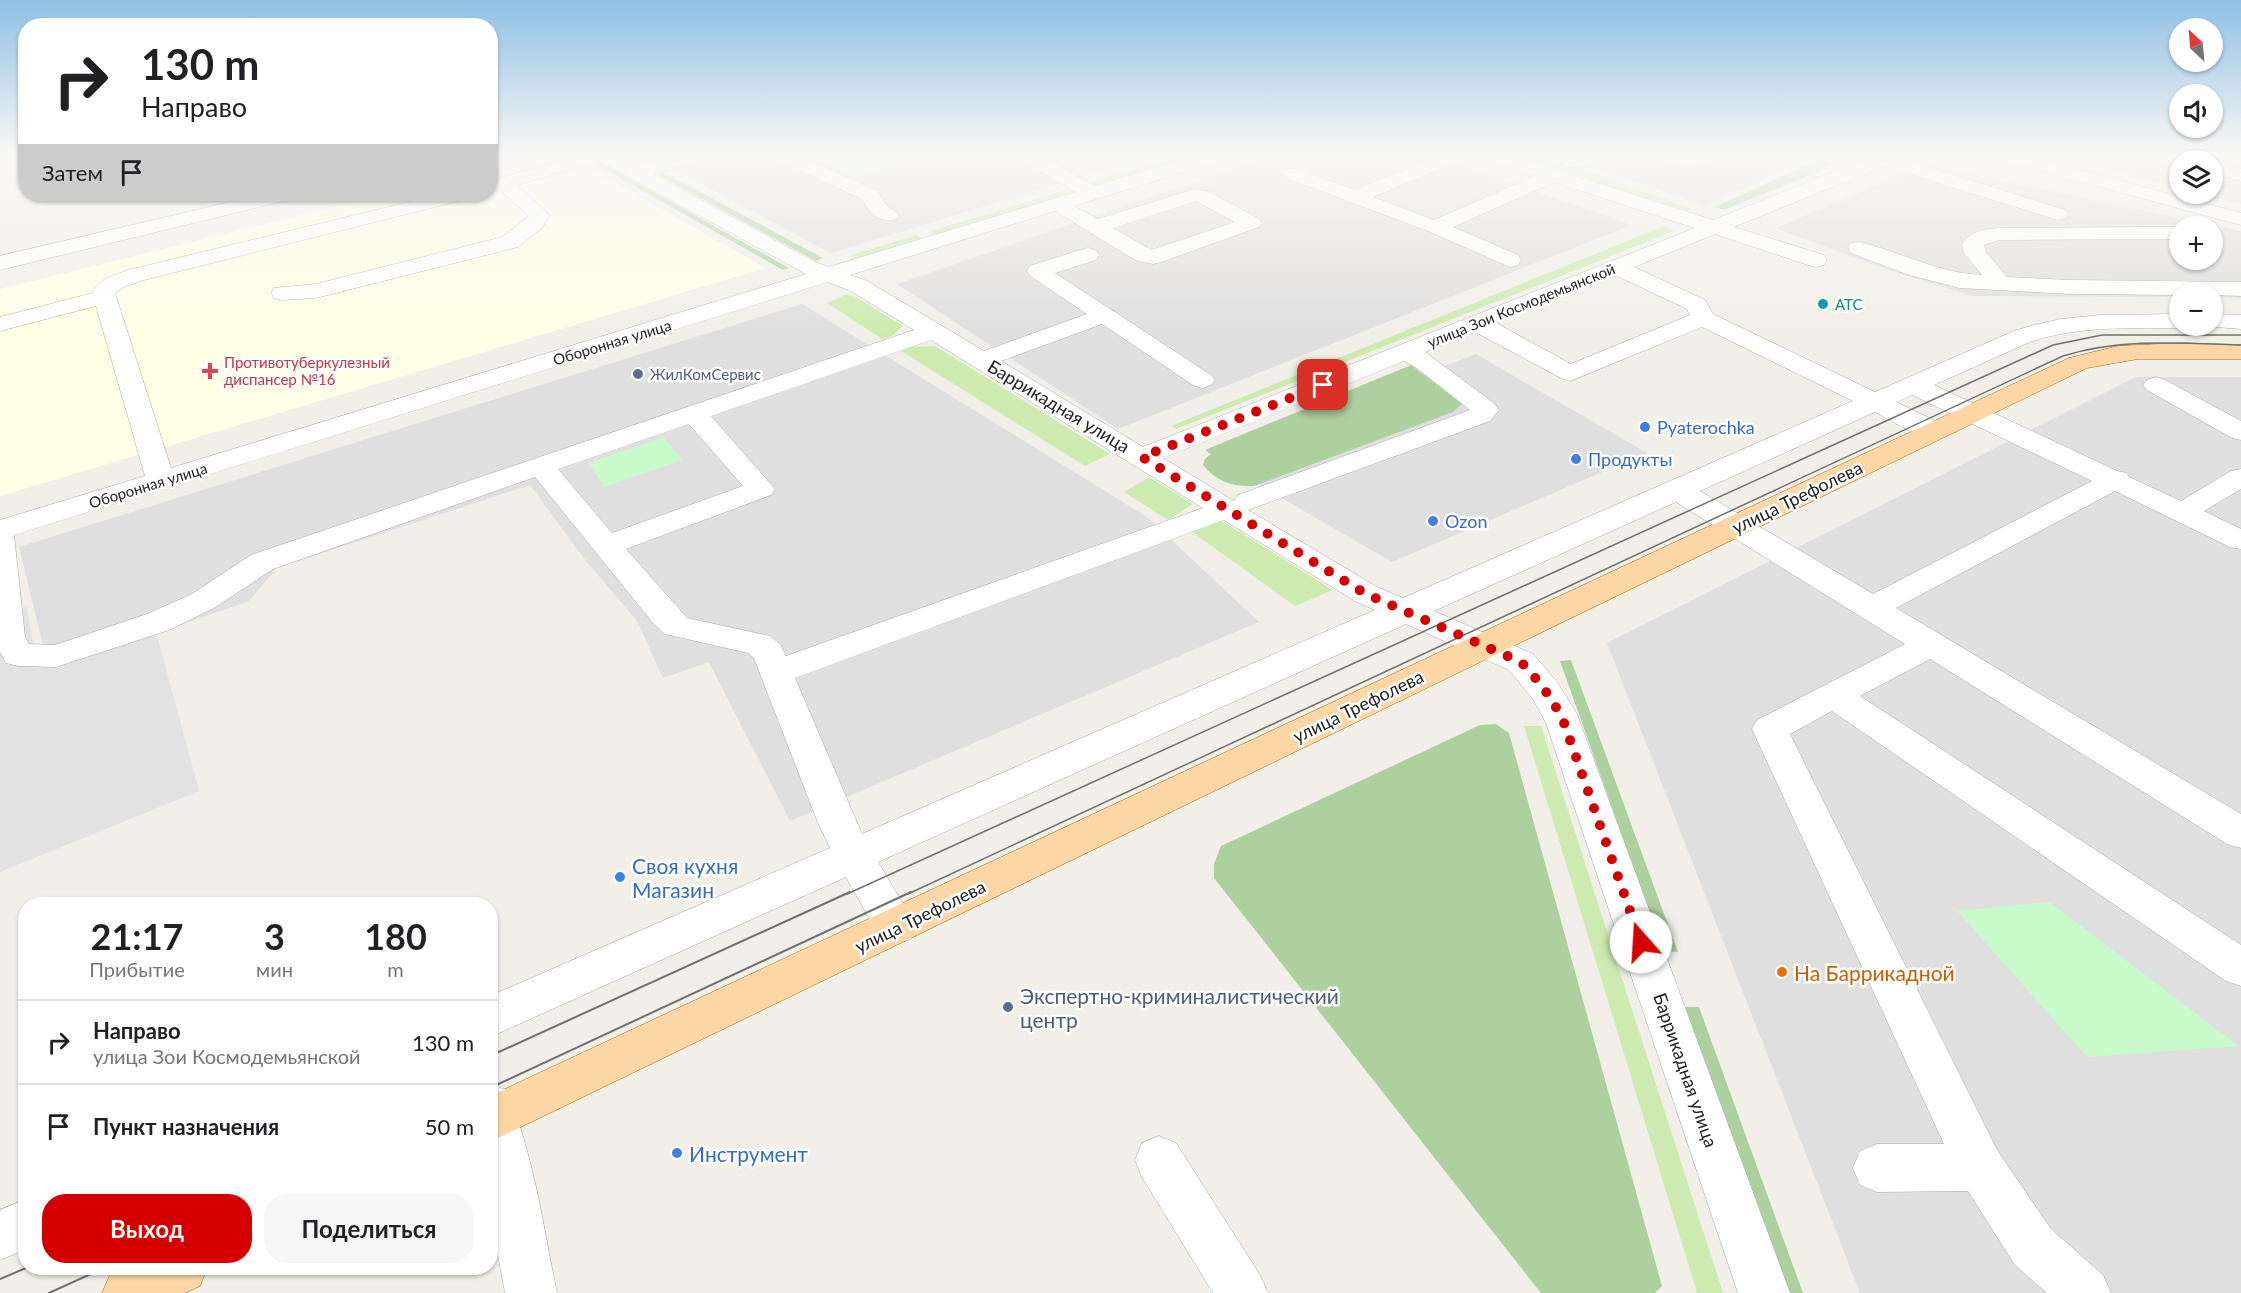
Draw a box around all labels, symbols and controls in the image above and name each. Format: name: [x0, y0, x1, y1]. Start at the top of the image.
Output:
north arrow: [2169, 18, 2223, 72]
map controls: [2169, 18, 2223, 336]
text: 130 m: [141, 39, 259, 89]
icon: right: [42, 42, 120, 120]
button: sound: [2169, 84, 2223, 138]
text: Направо: [141, 90, 247, 123]
button: layers: [2169, 150, 2223, 204]
icon: arrive: [115, 156, 148, 189]
text: Затем: [42, 159, 103, 186]
button: +: [2169, 216, 2223, 270]
street label: улица Зои Космодемьянской: [1425, 259, 1617, 351]
button: −: [2169, 282, 2223, 336]
place label: АТС: [1835, 295, 1863, 313]
marker: АТС: [1816, 297, 1830, 311]
street label: Оборонная улица: [551, 315, 673, 369]
place label: Противотуберкулезный диспансер №16: [224, 353, 390, 388]
street label: Баррикадная улица: [984, 355, 1134, 457]
pin: [1297, 359, 1348, 410]
marker: Противотуберкулезный диспансер №16: [201, 362, 219, 380]
place label: ЖилКомСервис: [650, 365, 761, 383]
marker: ЖилКомСервис: [631, 367, 645, 381]
icon: arrive: [1306, 368, 1339, 401]
place label: Pyaterochka: [1657, 416, 1755, 438]
marker: Pyaterochka: [1638, 420, 1652, 434]
place label: Продукты: [1588, 448, 1672, 470]
marker: Продукты: [1569, 452, 1583, 466]
street label: улица Трефолева: [1728, 456, 1866, 538]
street label: Оборонная улица: [87, 458, 209, 512]
place label: Ozon: [1445, 510, 1487, 532]
marker: Ozon: [1426, 514, 1440, 528]
street label: улица Трефолева: [1289, 665, 1427, 747]
place label: Своя кухня Магазин: [632, 853, 738, 902]
marker: Своя кухня Магазин: [613, 870, 627, 884]
street label: улица Трефолева: [851, 875, 989, 957]
position arrow: [1609, 910, 1673, 974]
text: 21:17: [91, 914, 183, 958]
text: 3: [264, 914, 285, 958]
text: 180: [364, 914, 427, 958]
text: Прибытие: [89, 957, 185, 981]
text: мин: [256, 957, 293, 981]
text: m: [387, 957, 404, 981]
place label: На Баррикадной: [1794, 960, 1955, 985]
marker: На Баррикадной: [1775, 965, 1789, 979]
place label: Экспертно-криминалистический центр: [1020, 983, 1339, 1032]
street label: Баррикадная улица: [1649, 990, 1723, 1150]
marker: Экспертно-криминалистический центр: [1001, 1000, 1015, 1014]
text: Направо: [93, 1017, 181, 1044]
icon: right: [42, 1026, 75, 1059]
text: 130 m: [412, 1029, 474, 1056]
text: улица Зои Космодемьянской: [93, 1044, 361, 1068]
icon: arrive: [42, 1110, 75, 1143]
text: Пункт назначения: [93, 1113, 279, 1140]
text: 50 m: [425, 1113, 474, 1140]
place label: Инструмент: [689, 1141, 808, 1166]
marker: Инструмент: [670, 1146, 684, 1160]
button: Выход: [42, 1194, 252, 1263]
button: Поделиться: [264, 1194, 474, 1263]

